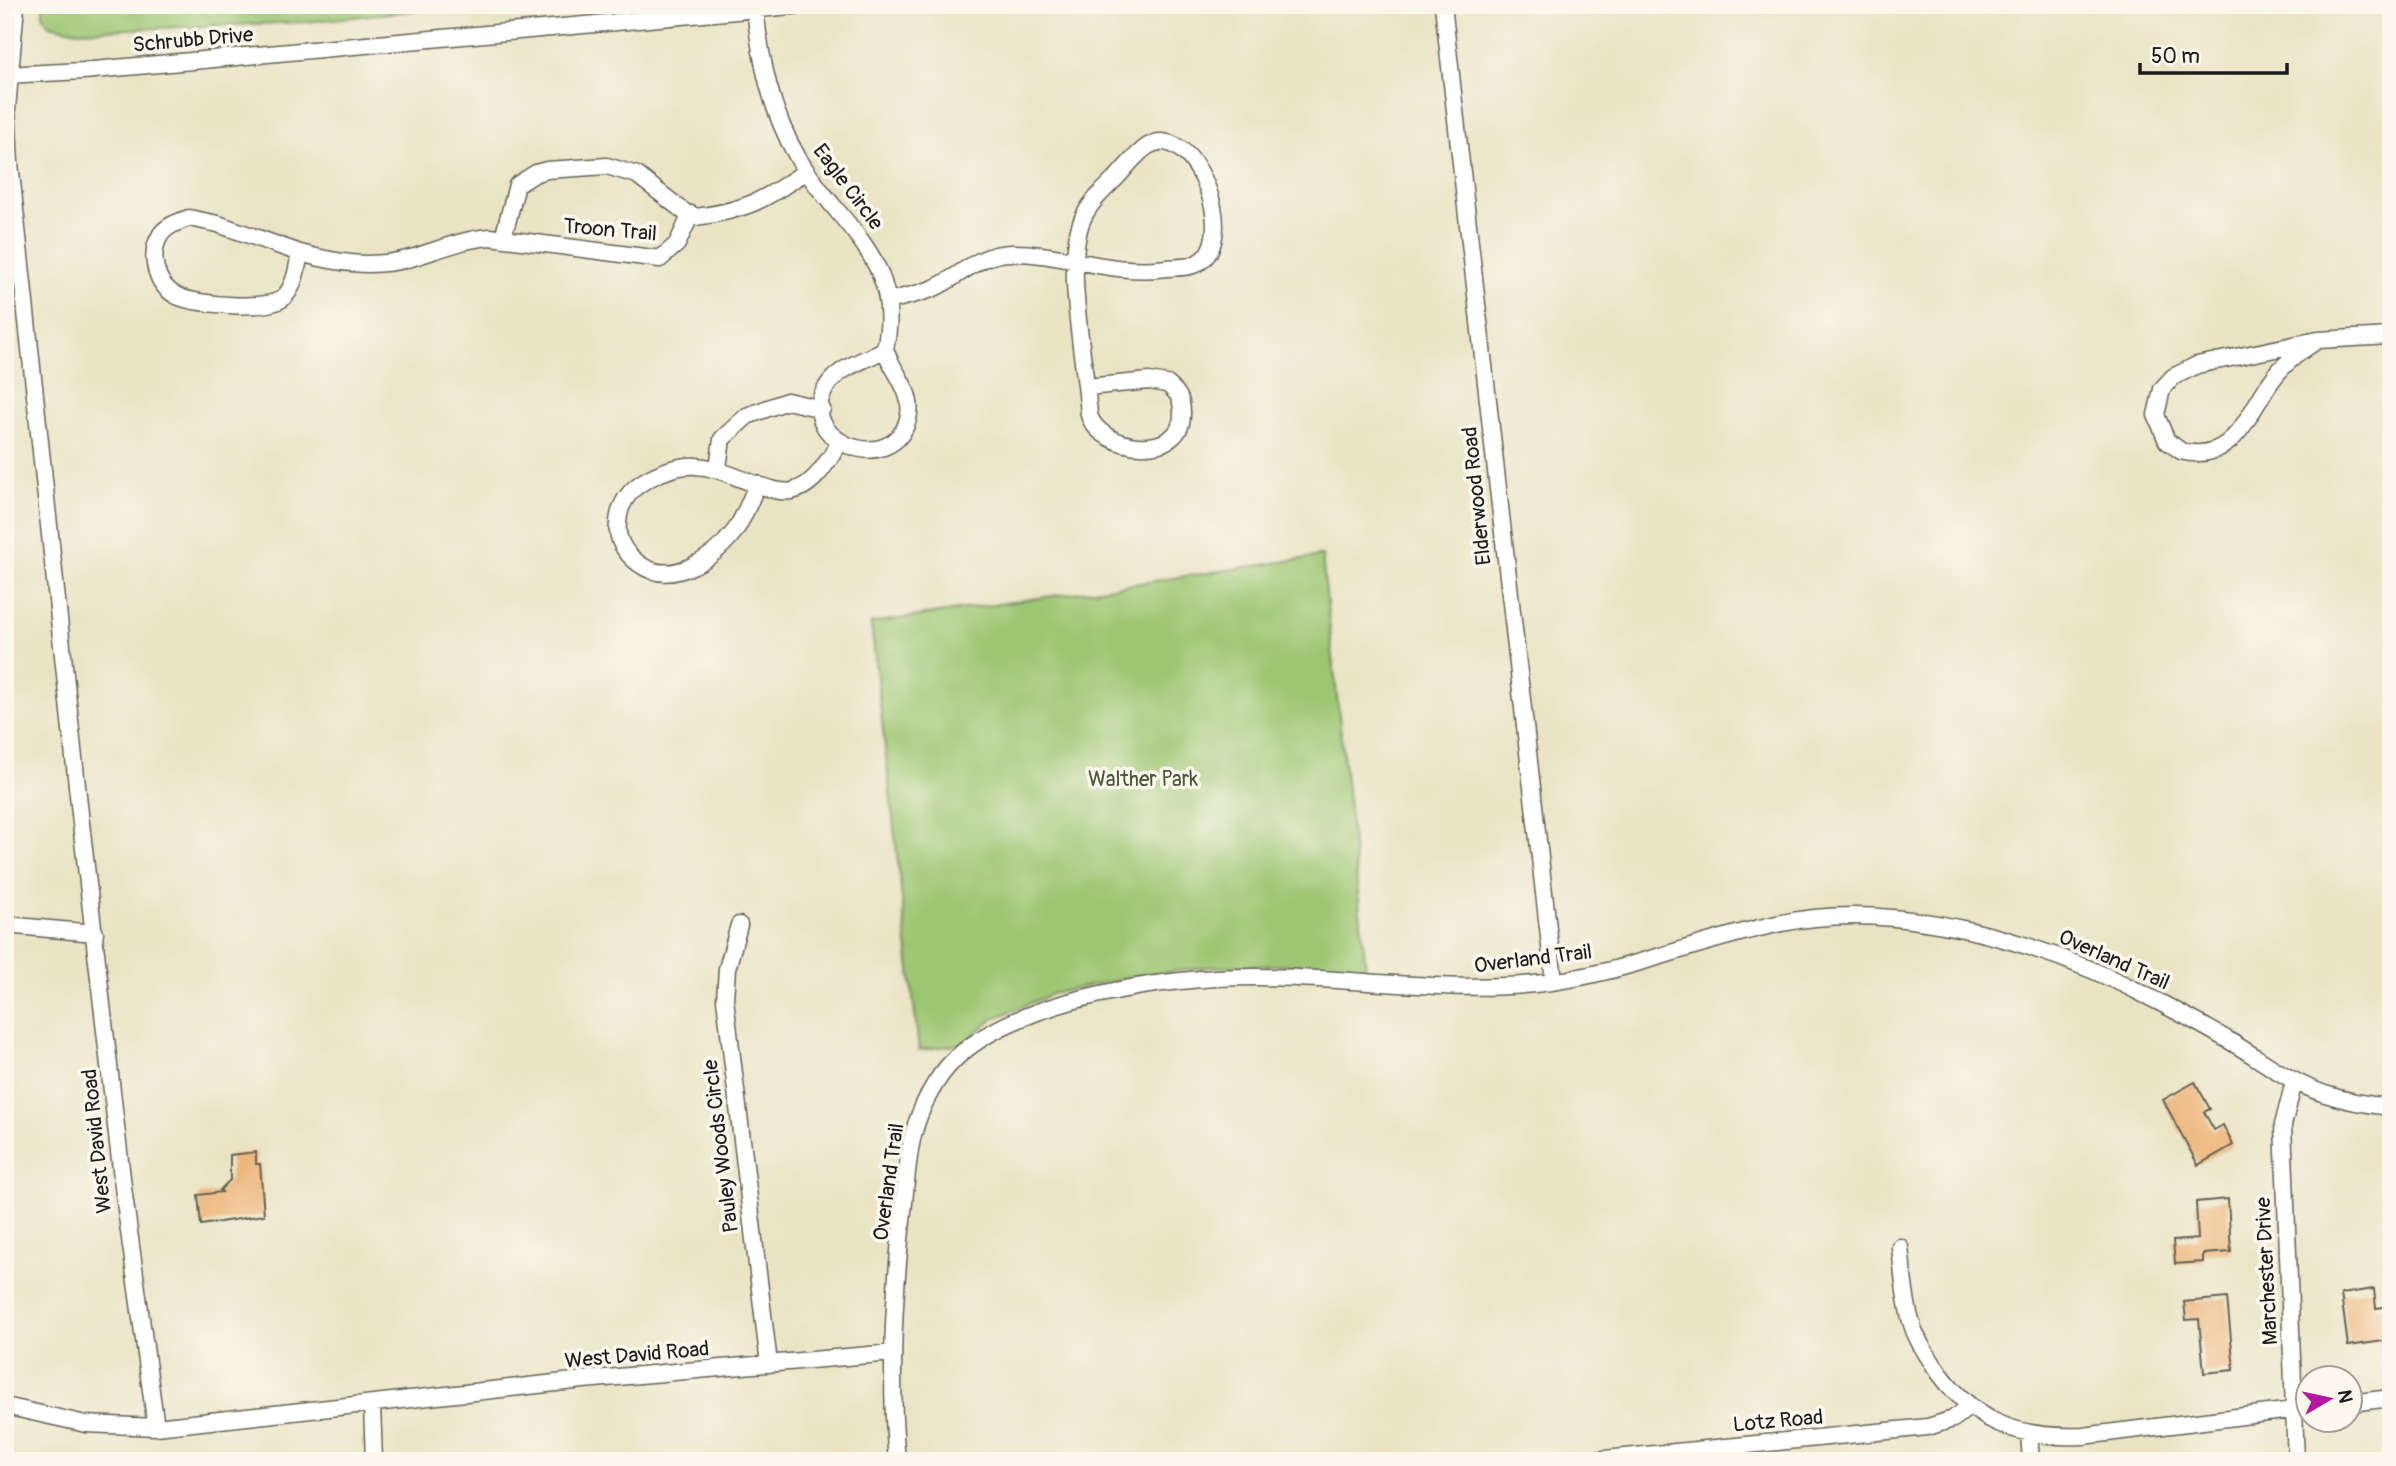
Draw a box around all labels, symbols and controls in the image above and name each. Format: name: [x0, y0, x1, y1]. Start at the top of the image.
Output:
street label: Schrubb Drive: [132, 21, 255, 59]
scale bar: [2140, 32, 2288, 76]
text: 50 m: [2151, 43, 2200, 70]
street label: Eagle Circle: [807, 138, 890, 236]
street label: Troon Trail: [562, 212, 658, 248]
street label: Elderwood Road: [1456, 425, 1498, 567]
park label: Walther Park: [1088, 766, 1198, 793]
street label: Overland Trail: [2054, 924, 2174, 996]
street label: Overland Trail: [1473, 938, 1593, 980]
street label: Pauley Woods Circle: [697, 1057, 745, 1234]
street label: West David Road: [76, 1067, 118, 1215]
street label: Overland Trail: [867, 1121, 911, 1243]
street label: Marchester Drive: [2250, 1196, 2284, 1346]
street label: West David Road: [564, 1335, 710, 1375]
north arrow: [2294, 1364, 2364, 1434]
text: N: [2332, 1388, 2358, 1405]
street label: Lotz Road: [1732, 1404, 1824, 1438]

